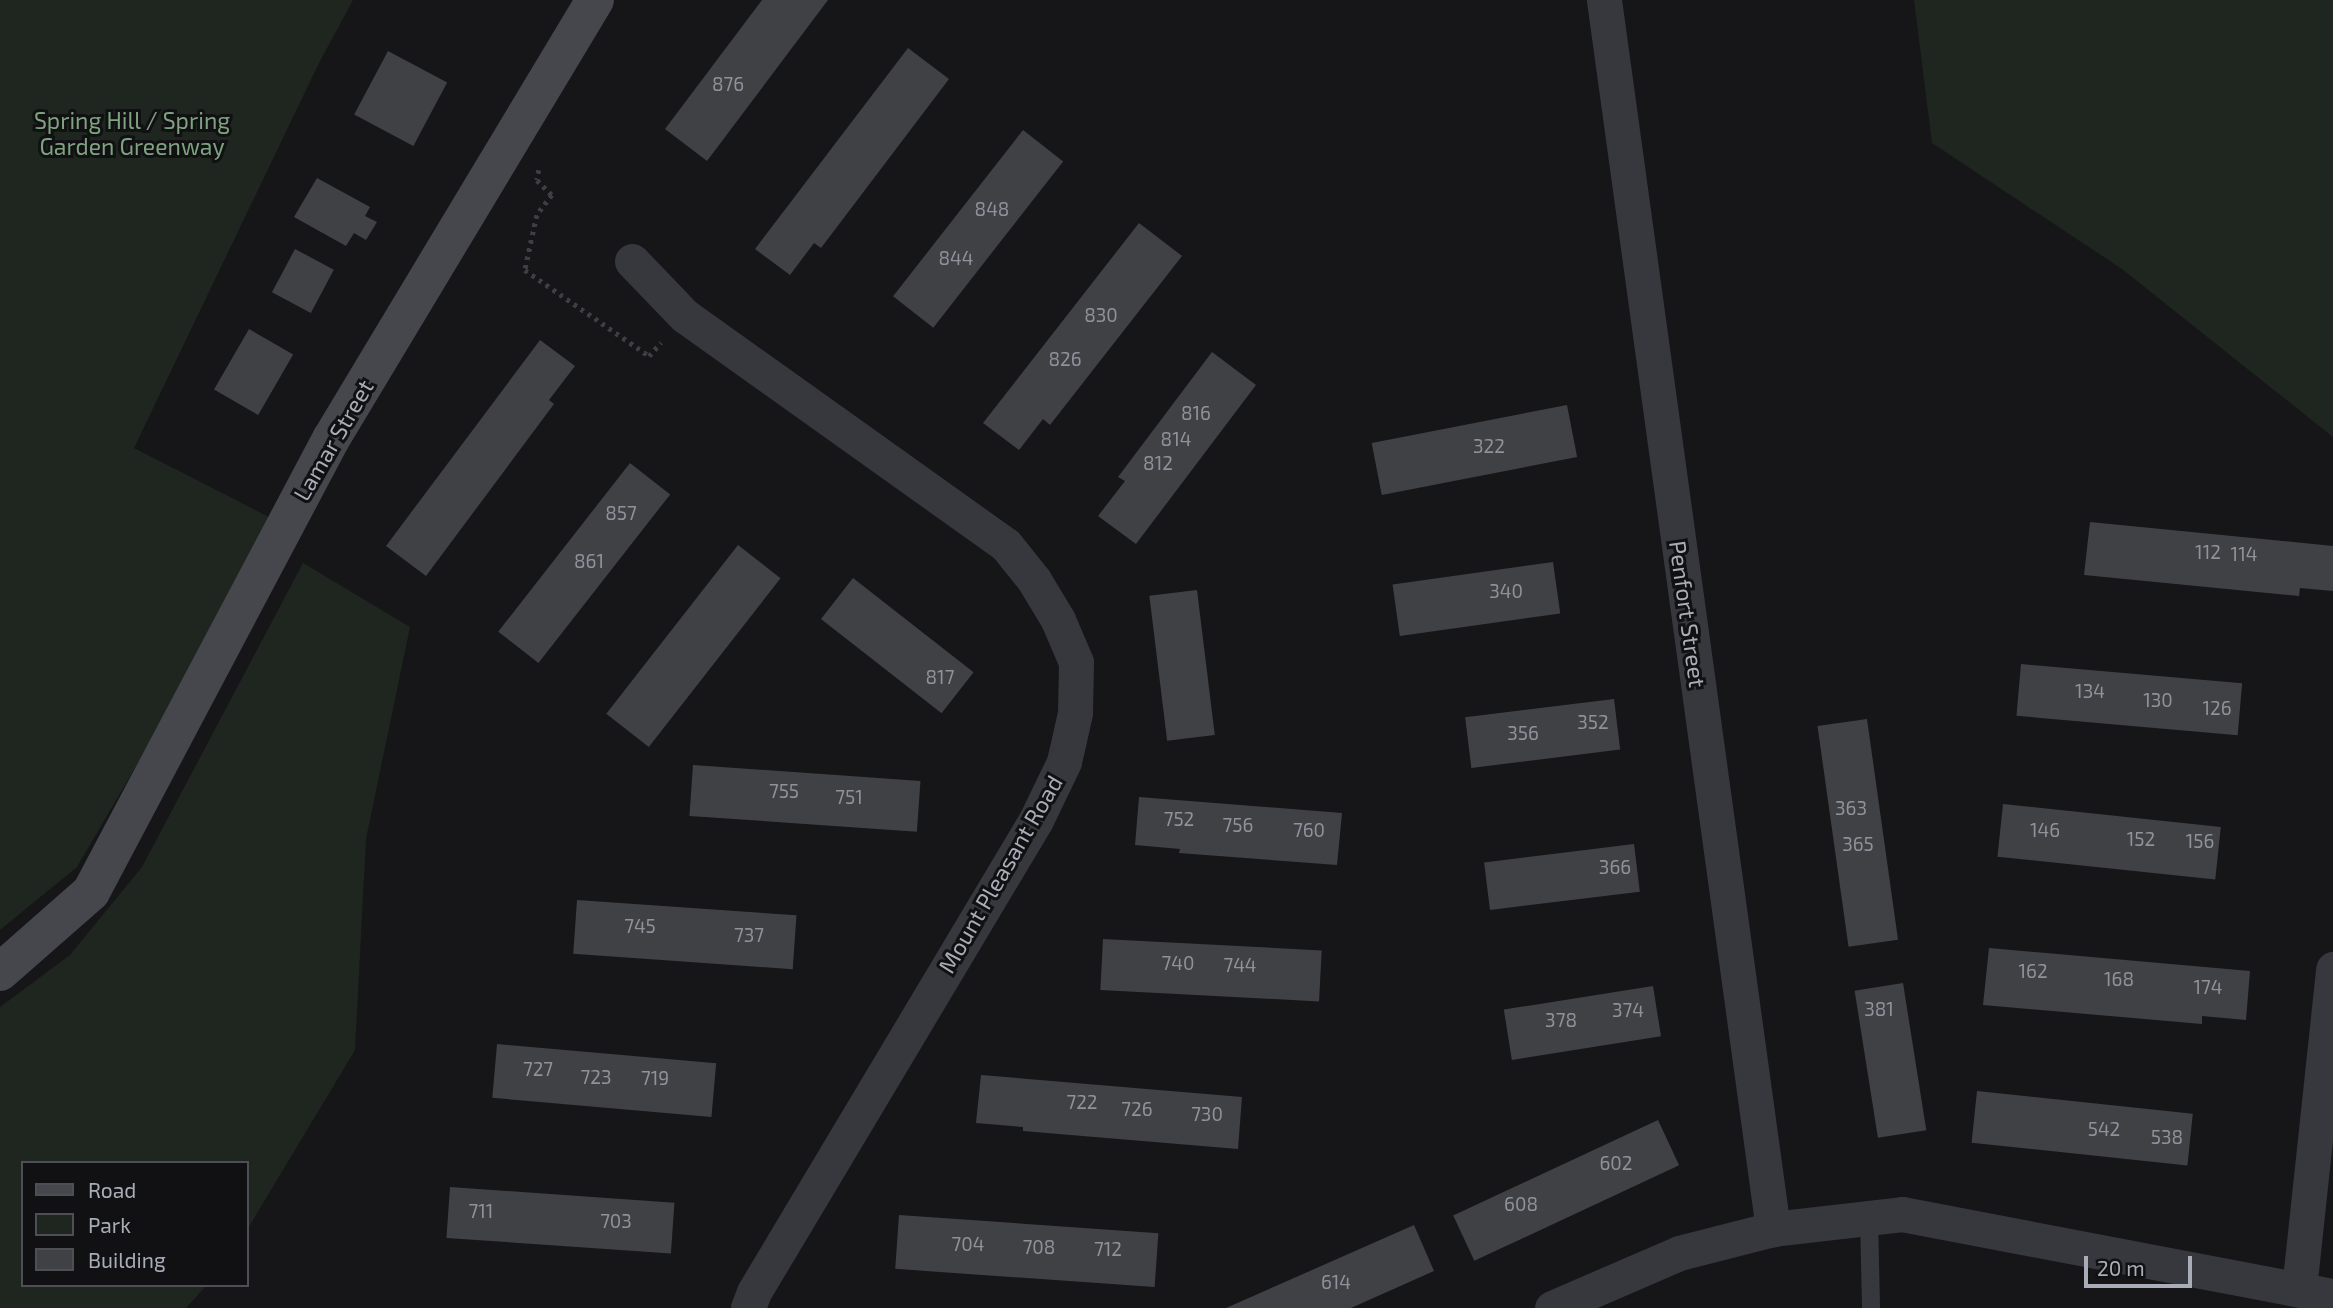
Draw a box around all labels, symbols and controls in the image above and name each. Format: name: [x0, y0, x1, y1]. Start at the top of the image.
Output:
house number: 876: [712, 73, 744, 95]
park label: Spring Hill / Spring Garden Greenway: [34, 106, 230, 160]
house number: 848: [975, 198, 1009, 220]
house number: 844: [939, 247, 973, 269]
house number: 830: [1084, 304, 1118, 326]
house number: 826: [1048, 348, 1082, 370]
street label: Lamar Street: [287, 374, 379, 506]
house number: 816: [1181, 402, 1211, 424]
house number: 814: [1161, 428, 1191, 450]
house number: 322: [1473, 435, 1505, 457]
house number: 812: [1143, 452, 1173, 474]
house number: 857: [605, 502, 637, 524]
street label: Penfort Street: [1664, 539, 1712, 689]
house number: 112: [2195, 541, 2221, 563]
house number: 114: [2231, 543, 2257, 565]
house number: 861: [574, 550, 604, 572]
house number: 340: [1489, 580, 1523, 602]
house number: 817: [926, 666, 954, 688]
house number: 134: [2075, 680, 2105, 702]
house number: 130: [2143, 689, 2173, 711]
house number: 126: [2202, 697, 2232, 719]
house number: 352: [1577, 711, 1609, 733]
house number: 356: [1507, 722, 1539, 744]
street label: Mount Pleasant Road: [932, 770, 1068, 978]
house number: 755: [769, 780, 799, 802]
house number: 751: [835, 786, 863, 808]
house number: 363: [1835, 797, 1867, 819]
house number: 752: [1164, 808, 1194, 830]
house number: 756: [1223, 814, 1253, 836]
house number: 760: [1293, 819, 1325, 841]
house number: 146: [2030, 819, 2060, 841]
house number: 152: [2127, 828, 2155, 850]
house number: 156: [2186, 830, 2214, 852]
house number: 365: [1842, 833, 1874, 855]
house number: 366: [1599, 856, 1631, 878]
house number: 745: [624, 915, 656, 937]
house number: 737: [734, 924, 764, 946]
house number: 740: [1162, 952, 1194, 974]
house number: 744: [1223, 954, 1257, 976]
house number: 162: [2018, 960, 2048, 982]
house number: 168: [2104, 968, 2134, 990]
house number: 174: [2194, 976, 2222, 998]
house number: 381: [1864, 998, 1894, 1020]
house number: 374: [1612, 999, 1644, 1021]
house number: 378: [1545, 1009, 1577, 1031]
house number: 727: [523, 1058, 553, 1080]
house number: 723: [581, 1066, 611, 1088]
house number: 719: [641, 1067, 669, 1089]
house number: 722: [1066, 1091, 1098, 1113]
house number: 726: [1121, 1098, 1153, 1120]
house number: 730: [1191, 1103, 1223, 1125]
house number: 542: [2088, 1118, 2120, 1140]
house number: 538: [2151, 1126, 2183, 1148]
house number: 602: [1599, 1152, 1633, 1174]
legend: [21, 1161, 248, 1287]
text: Road: [88, 1177, 136, 1202]
house number: 608: [1504, 1193, 1538, 1215]
house number: 711: [469, 1200, 493, 1222]
house number: 703: [600, 1210, 632, 1232]
text: Park: [88, 1212, 131, 1237]
house number: 704: [952, 1233, 984, 1255]
house number: 708: [1023, 1236, 1055, 1258]
house number: 712: [1094, 1238, 1122, 1260]
scale bar: [2088, 1242, 2196, 1286]
text: Building: [88, 1247, 166, 1272]
text: 20 m: [2097, 1255, 2145, 1280]
house number: 614: [1321, 1271, 1351, 1293]

